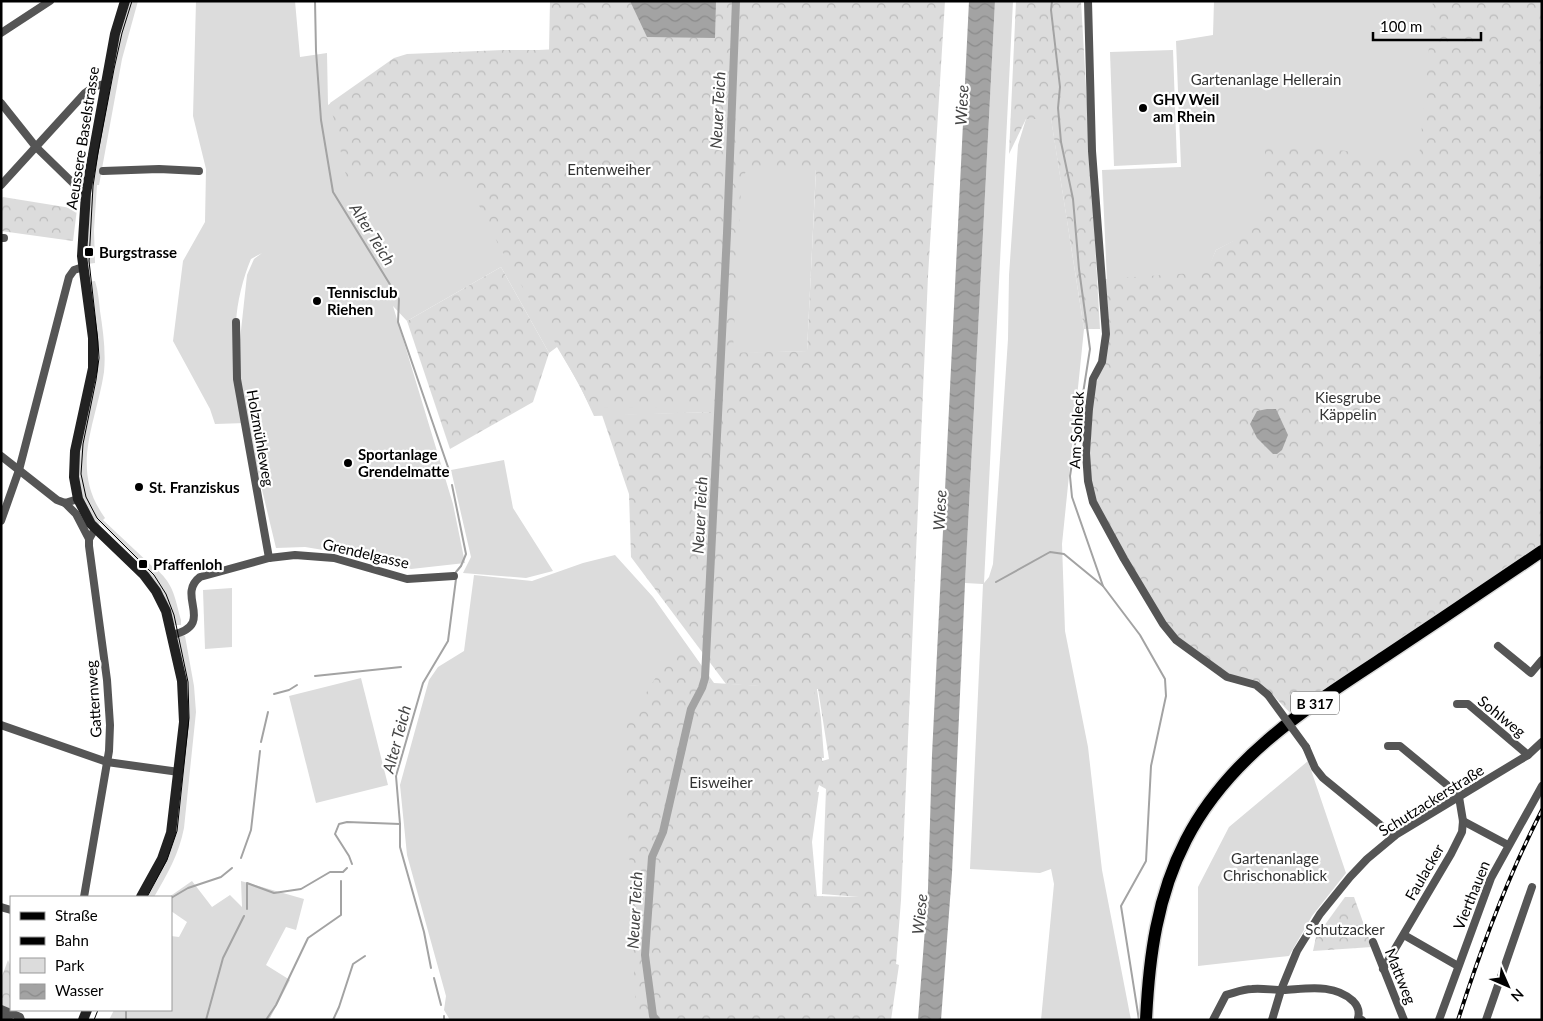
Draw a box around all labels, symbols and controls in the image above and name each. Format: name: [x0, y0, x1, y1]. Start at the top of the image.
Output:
scale bar: [1373, 10, 1480, 42]
text: 100 m: [1380, 17, 1422, 35]
street label: Aeussere Baselstrasse: [62, 65, 102, 211]
park label: Gartenanlage Hellerain: [1191, 70, 1341, 88]
water label: Neuer Teich: [705, 71, 729, 149]
water label: Wiese: [950, 84, 972, 126]
place label: GHV Weil am Rhein: [1153, 90, 1219, 125]
marker: GHV Weil am Rhein: [1137, 102, 1149, 114]
park label: Entenweiher: [567, 160, 651, 178]
water label: Alter Teich: [346, 199, 399, 268]
place label: Burgstrasse: [99, 243, 177, 261]
marker: Burgstrasse: [83, 246, 95, 258]
place label: Tennisclub Riehen: [327, 283, 397, 318]
marker: Tennisclub Riehen: [311, 295, 323, 307]
street label: Holzmühleweg: [244, 388, 278, 488]
park label: Kiesgrube Käppelin: [1315, 388, 1381, 423]
street label: Am Sohleck: [1065, 390, 1087, 469]
place label: Sportanlage Grendelmatte: [358, 445, 449, 480]
marker: Sportanlage Grendelmatte: [342, 457, 354, 469]
water label: Neuer Teich: [687, 476, 711, 554]
place label: St. Franziskus: [149, 478, 240, 496]
marker: St. Franziskus: [133, 481, 145, 493]
water label: Wiese: [928, 489, 950, 531]
street label: Grendelgasse: [321, 534, 411, 572]
place label: Pfaffenloh: [153, 555, 222, 573]
marker: Pfaffenloh: [137, 558, 149, 570]
street label: Gatternweg: [81, 659, 105, 738]
road number: B 317: [1291, 691, 1339, 714]
street label: Sohlweg: [1475, 691, 1530, 741]
water label: Alter Teich: [378, 703, 414, 776]
street label: Schutzackerstraße: [1375, 760, 1487, 840]
park label: Eisweiher: [689, 773, 753, 791]
street label: Faulacker: [1401, 840, 1448, 903]
park label: Gartenanlage Chrischonablick: [1223, 849, 1327, 884]
street label: Vierthauen: [1449, 858, 1493, 932]
water label: Neuer Teich: [622, 871, 646, 949]
water label: Wiese: [907, 892, 931, 935]
legend: [10, 896, 172, 1011]
text: Straße: [55, 906, 98, 924]
park label: Schutzacker: [1305, 920, 1385, 938]
text: Bahn: [55, 931, 89, 949]
street label: Mattweg: [1382, 945, 1420, 1007]
text: Park: [55, 956, 85, 974]
north arrow: [1483, 961, 1533, 1011]
text: Wasser: [55, 981, 104, 999]
text: N: [1508, 986, 1527, 1005]

